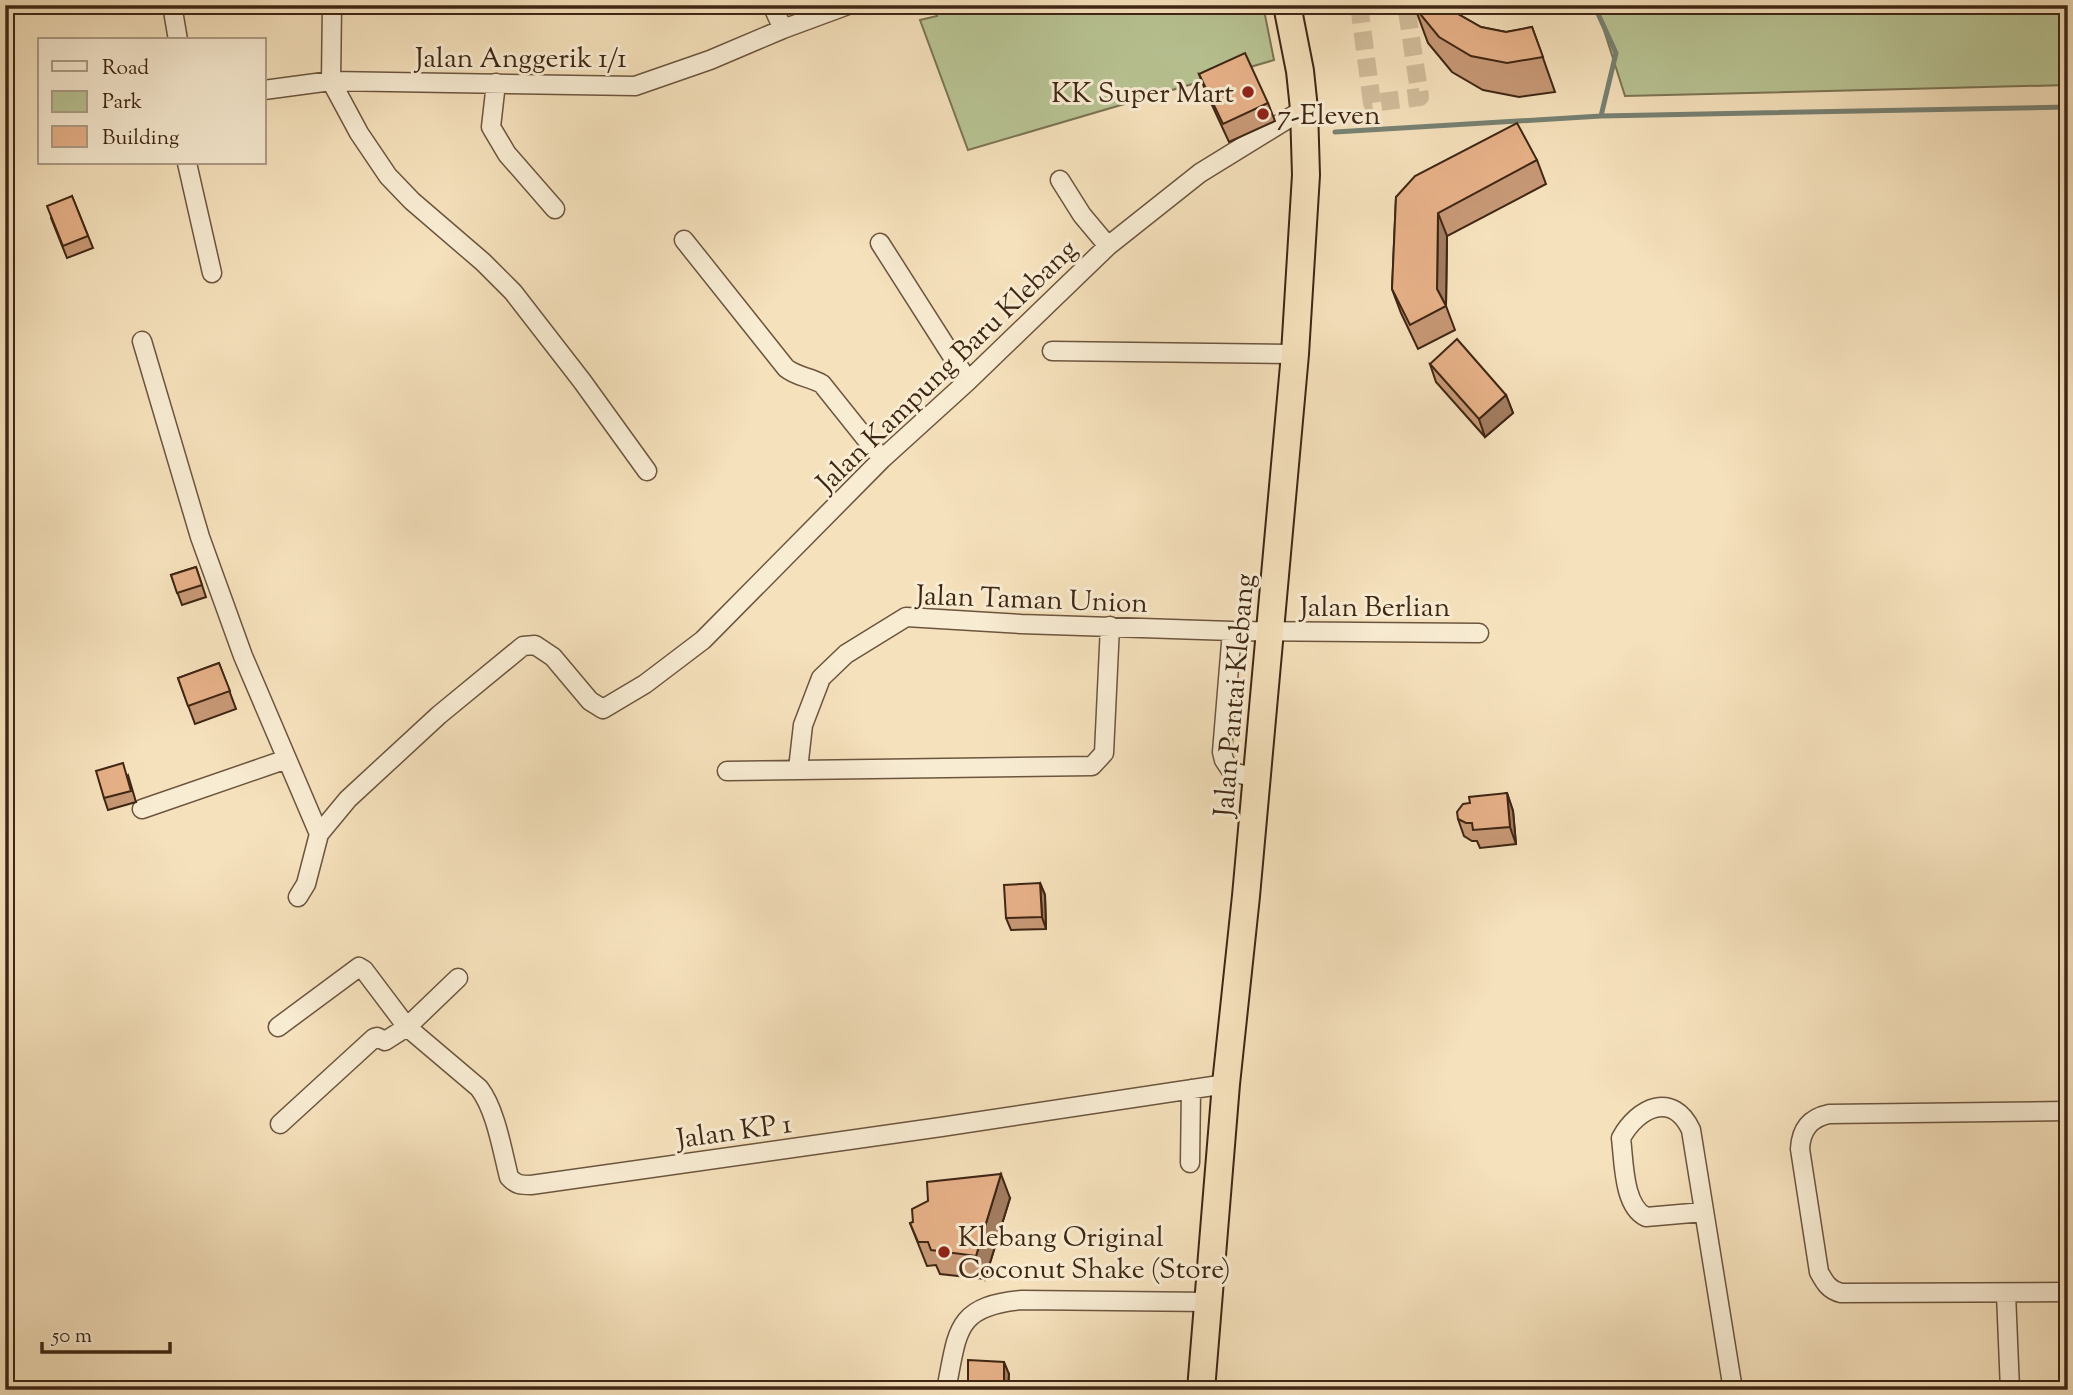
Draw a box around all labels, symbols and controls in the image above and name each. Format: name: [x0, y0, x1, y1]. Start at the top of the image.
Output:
legend: [38, 38, 266, 164]
street label: Jalan Anggerik 1/1: [413, 40, 627, 80]
text: Road: [102, 54, 149, 84]
place label: KK Super Mart: [1051, 75, 1234, 115]
marker: KK Super Mart: [1240, 84, 1256, 100]
text: Park: [102, 88, 143, 118]
place label: 7-Eleven: [1277, 97, 1381, 137]
marker: 7-Eleven: [1255, 106, 1271, 122]
text: Building: [102, 124, 179, 154]
street label: Jalan Kampung Baru Klebang: [807, 231, 1088, 504]
street label: Jalan Pantai Klebang: [1205, 572, 1267, 821]
street label: Jalan Taman Union: [913, 577, 1149, 625]
street label: Jalan Berlian: [1298, 589, 1450, 629]
street label: Jalan KP 1: [672, 1105, 795, 1161]
place label: Klebang Original Coconut Shake (Store): [958, 1219, 1231, 1291]
marker: Klebang Original Coconut Shake (Store): [936, 1244, 952, 1260]
scale bar: [42, 1311, 170, 1355]
text: 50 m: [51, 1322, 92, 1352]

